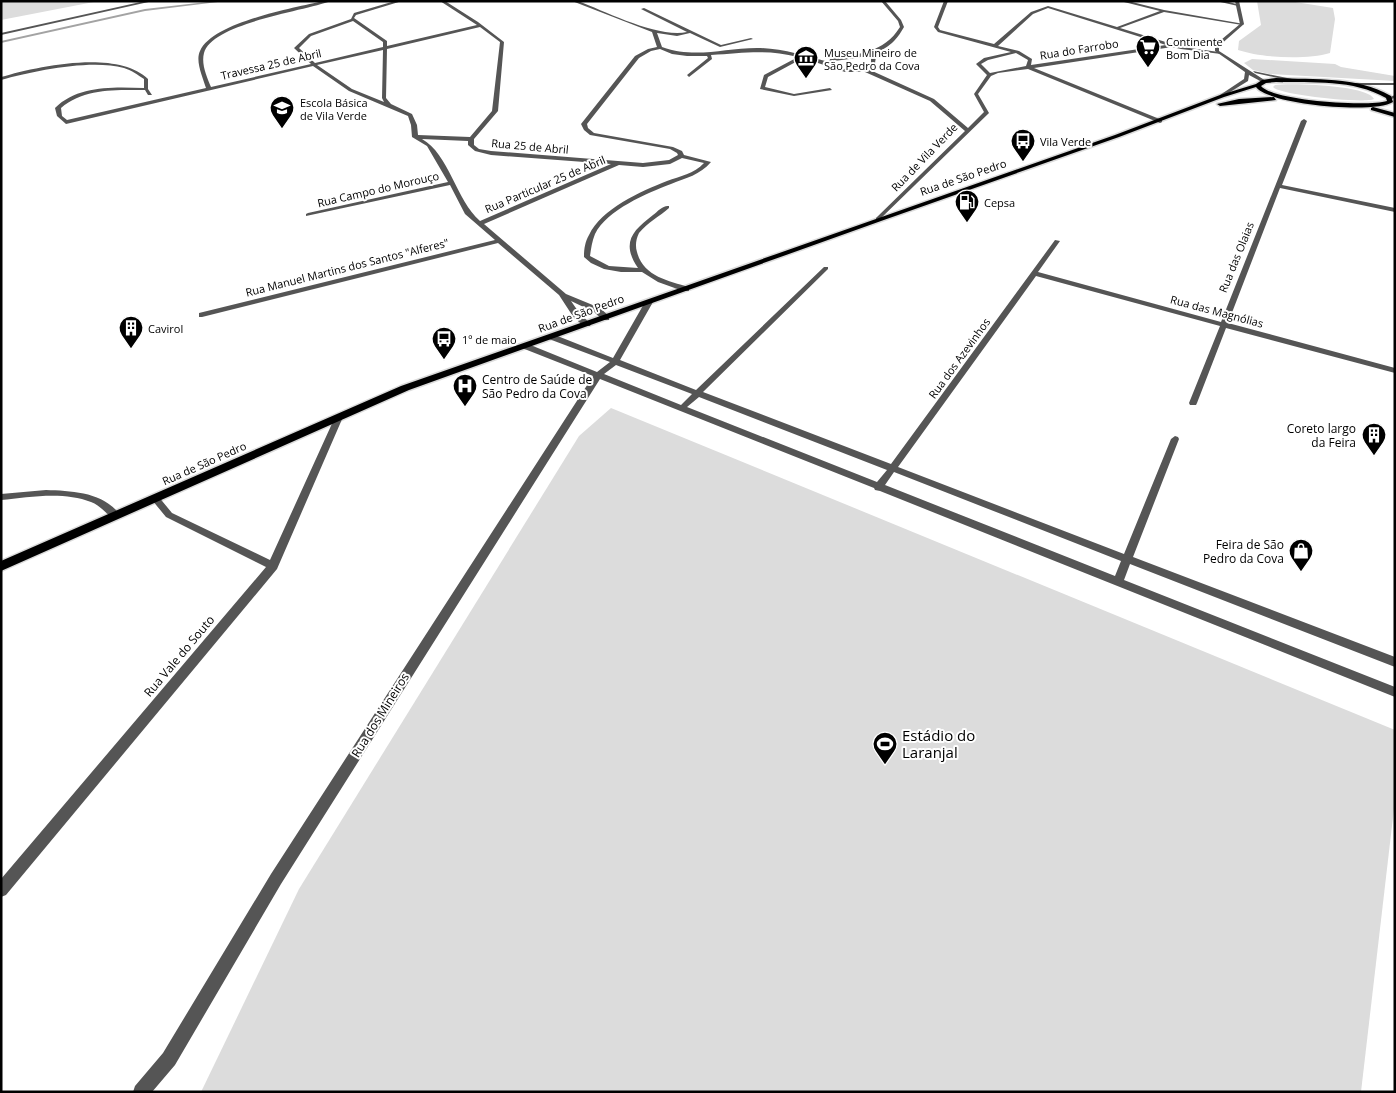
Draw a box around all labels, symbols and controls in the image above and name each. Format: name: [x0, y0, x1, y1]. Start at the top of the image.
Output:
supermarket icon: Continente Bom Dia: [1135, 34, 1161, 68]
place label: Continente Bom Dia: [1166, 34, 1223, 62]
street label: Rua do Farrobo: [1039, 35, 1120, 63]
street label: Travessa 25 de Abril: [219, 45, 323, 83]
museum icon: Museu Mineiro de São Pedro da Cova: [793, 45, 819, 79]
place label: Museu Mineiro de São Pedro da Cova: [824, 45, 920, 73]
school or university icon: Escola Básica de Vila Verde: [269, 95, 295, 129]
place label: Escola Básica de Vila Verde: [300, 95, 368, 123]
street label: Rua de Vila Verde: [888, 120, 960, 194]
bus stop icon: Vila Verde: [1010, 128, 1036, 162]
place label: Vila Verde: [1040, 134, 1091, 149]
street label: Rua 25 de Abril: [491, 135, 569, 157]
street label: Rua Particular 25 de Abril: [482, 152, 608, 216]
street label: Rua de São Pedro: [918, 155, 1009, 199]
street label: Rua Campo do Morouço: [316, 168, 441, 210]
fuel station icon: Cepsa: [954, 189, 980, 223]
place label: Cepsa: [984, 195, 1015, 210]
street label: Rua das Olaias: [1215, 219, 1257, 295]
street label: Rua Manuel Martins dos Santos "Alferes": [244, 234, 450, 300]
street label: Rua de São Pedro: [536, 290, 626, 336]
street label: Rua das Magnólias: [1169, 291, 1265, 331]
building icon: Cavirol: [118, 315, 144, 349]
street label: Rua dos Azevinhos: [925, 315, 993, 401]
place label: Cavirol: [148, 321, 183, 336]
bus stop icon: 1º de maio: [431, 326, 457, 360]
place label: 1º de maio: [462, 332, 517, 347]
place label: Centro de Saúde de São Pedro da Cova: [482, 371, 593, 402]
hospital icon: Centro de Saúde de São Pedro da Cova: [452, 373, 478, 407]
place label: Coreto largo da Feira: [1287, 420, 1356, 451]
building icon: Coreto largo da Feira: [1361, 422, 1387, 456]
street label: Rua de São Pedro: [160, 438, 249, 488]
place label: Feira de São Pedro da Cova: [1203, 536, 1284, 567]
shop icon: Feira de São Pedro da Cova: [1288, 538, 1314, 572]
street label: Rua Vale do Souto: [140, 612, 218, 700]
street label: Rua dos Mineiros: [347, 669, 413, 761]
place label: Estádio do Laranjal: [902, 725, 975, 762]
sports icon: Estádio do Laranjal: [872, 731, 898, 765]

